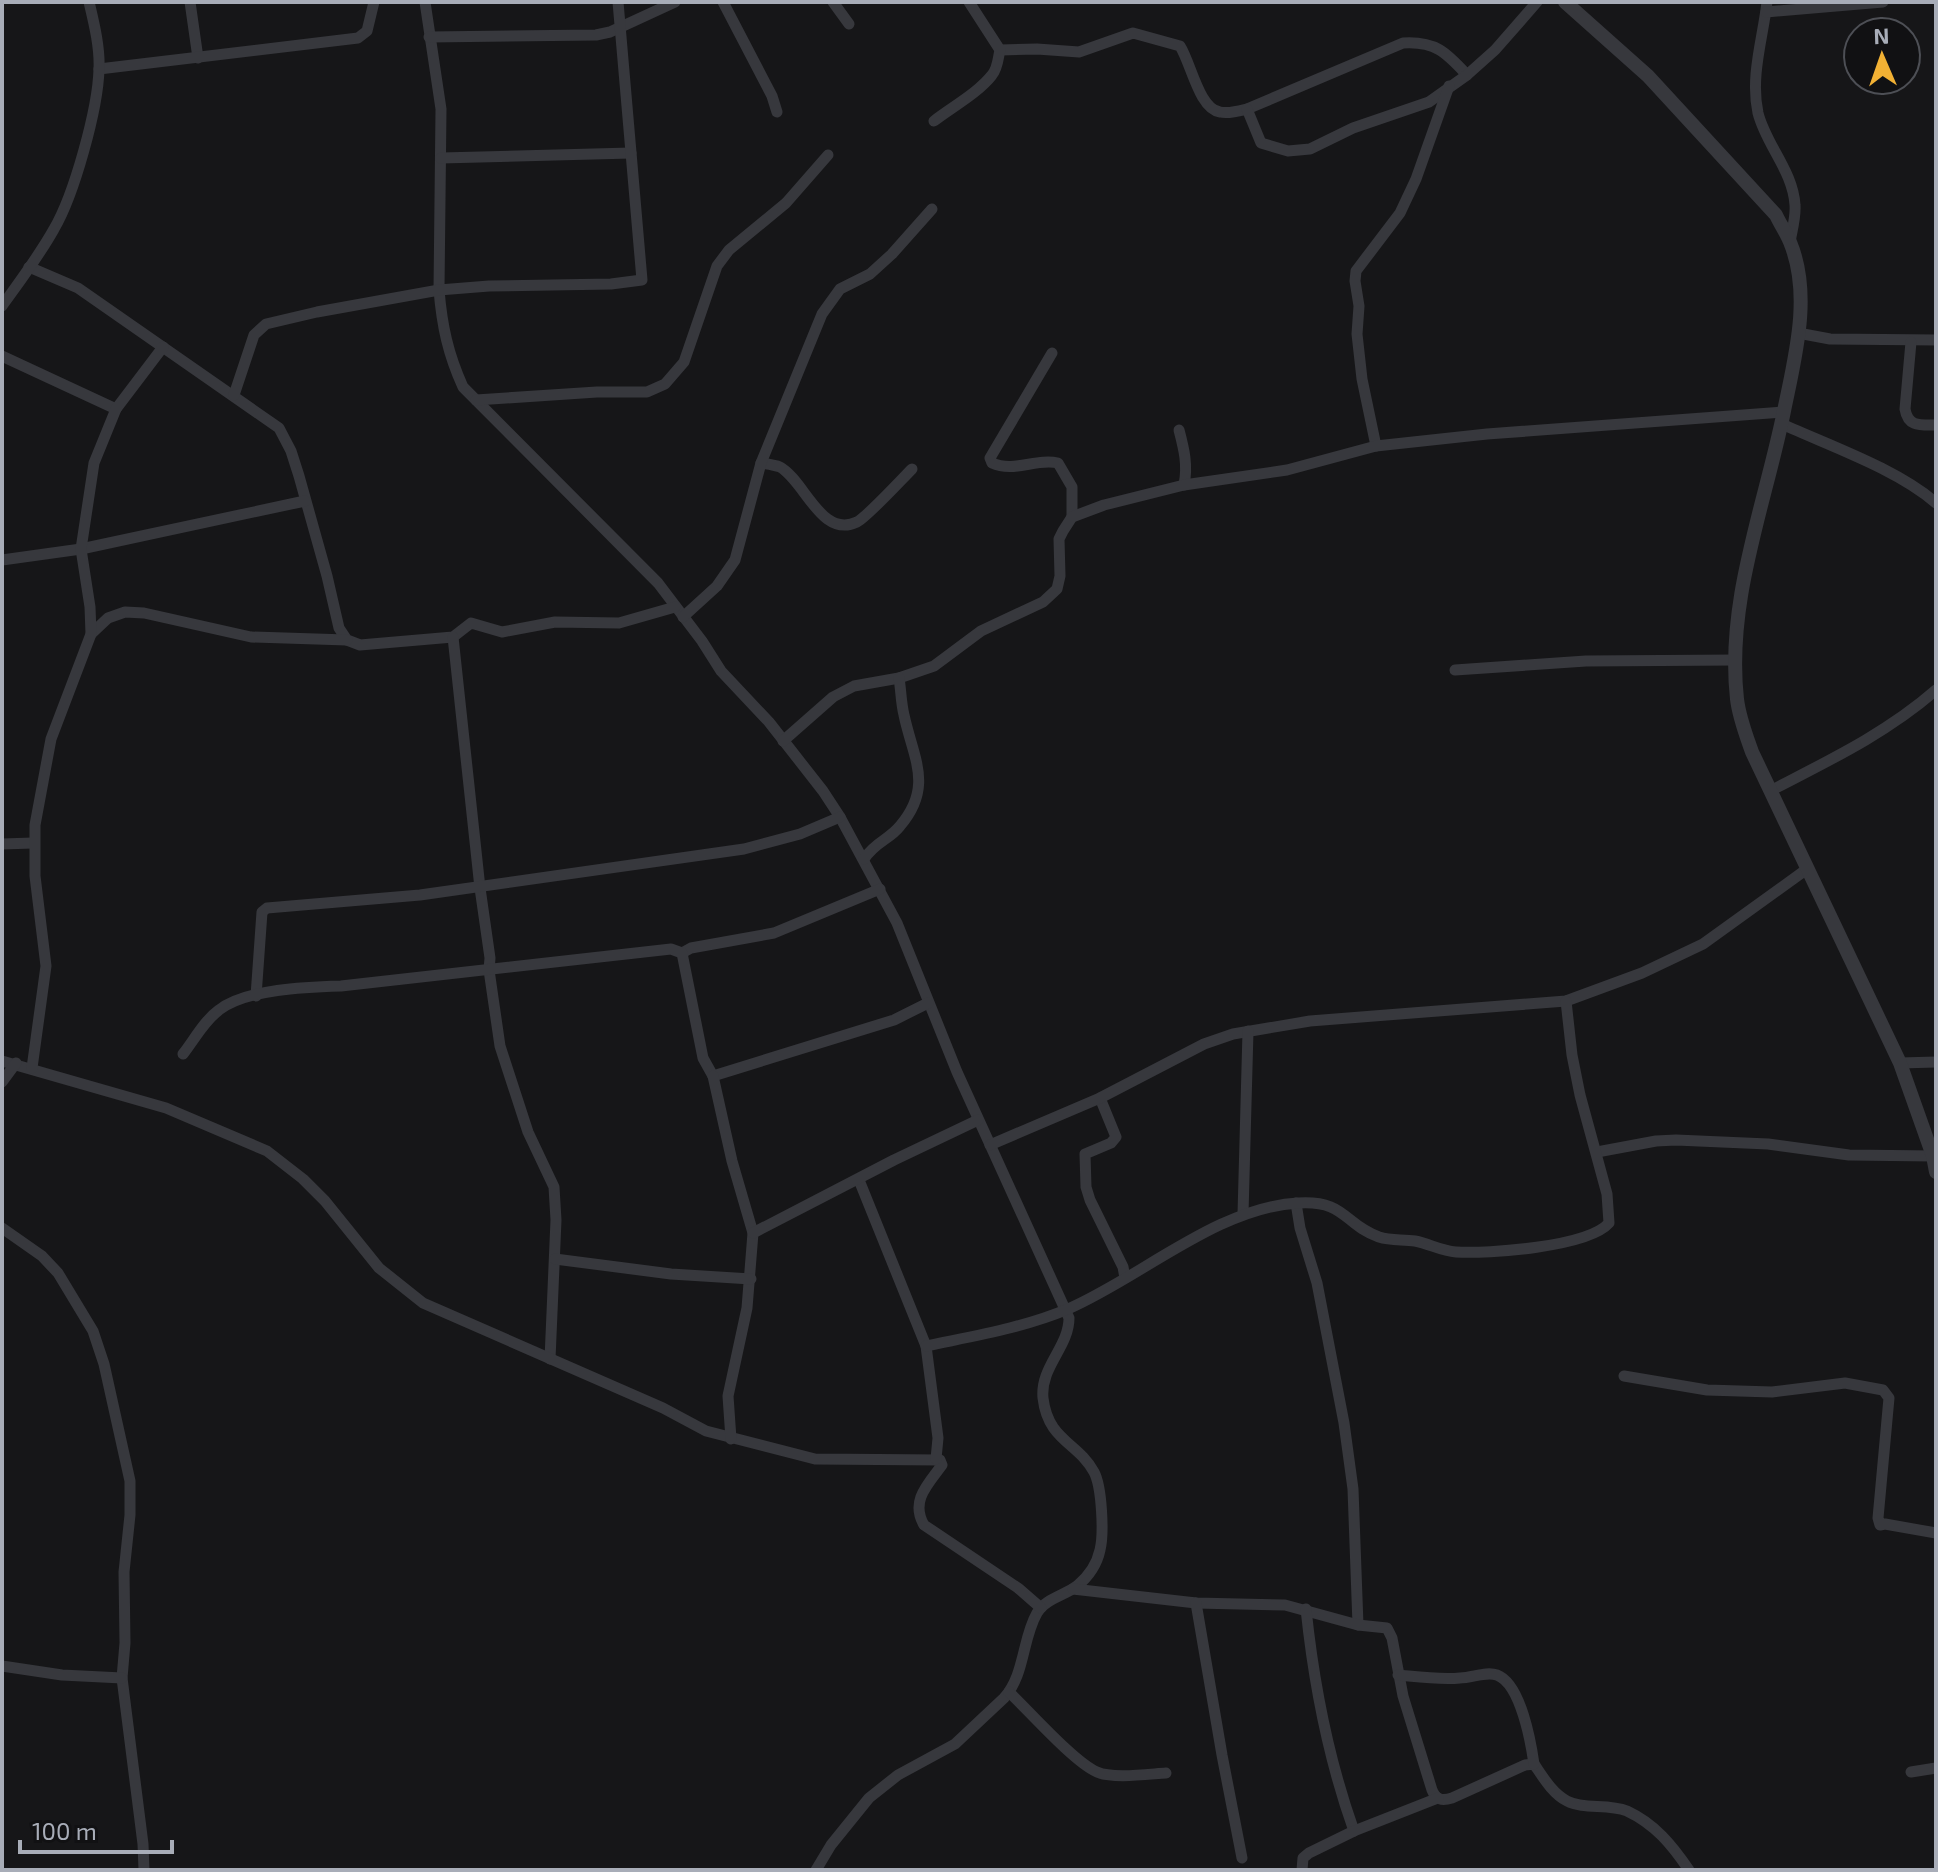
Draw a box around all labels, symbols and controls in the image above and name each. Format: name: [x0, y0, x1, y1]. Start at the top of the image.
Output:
north arrow: [1842, 16, 1922, 96]
text: N: [1873, 22, 1890, 48]
scale bar: [20, 1804, 172, 1854]
text: 100 m: [32, 1816, 97, 1845]

